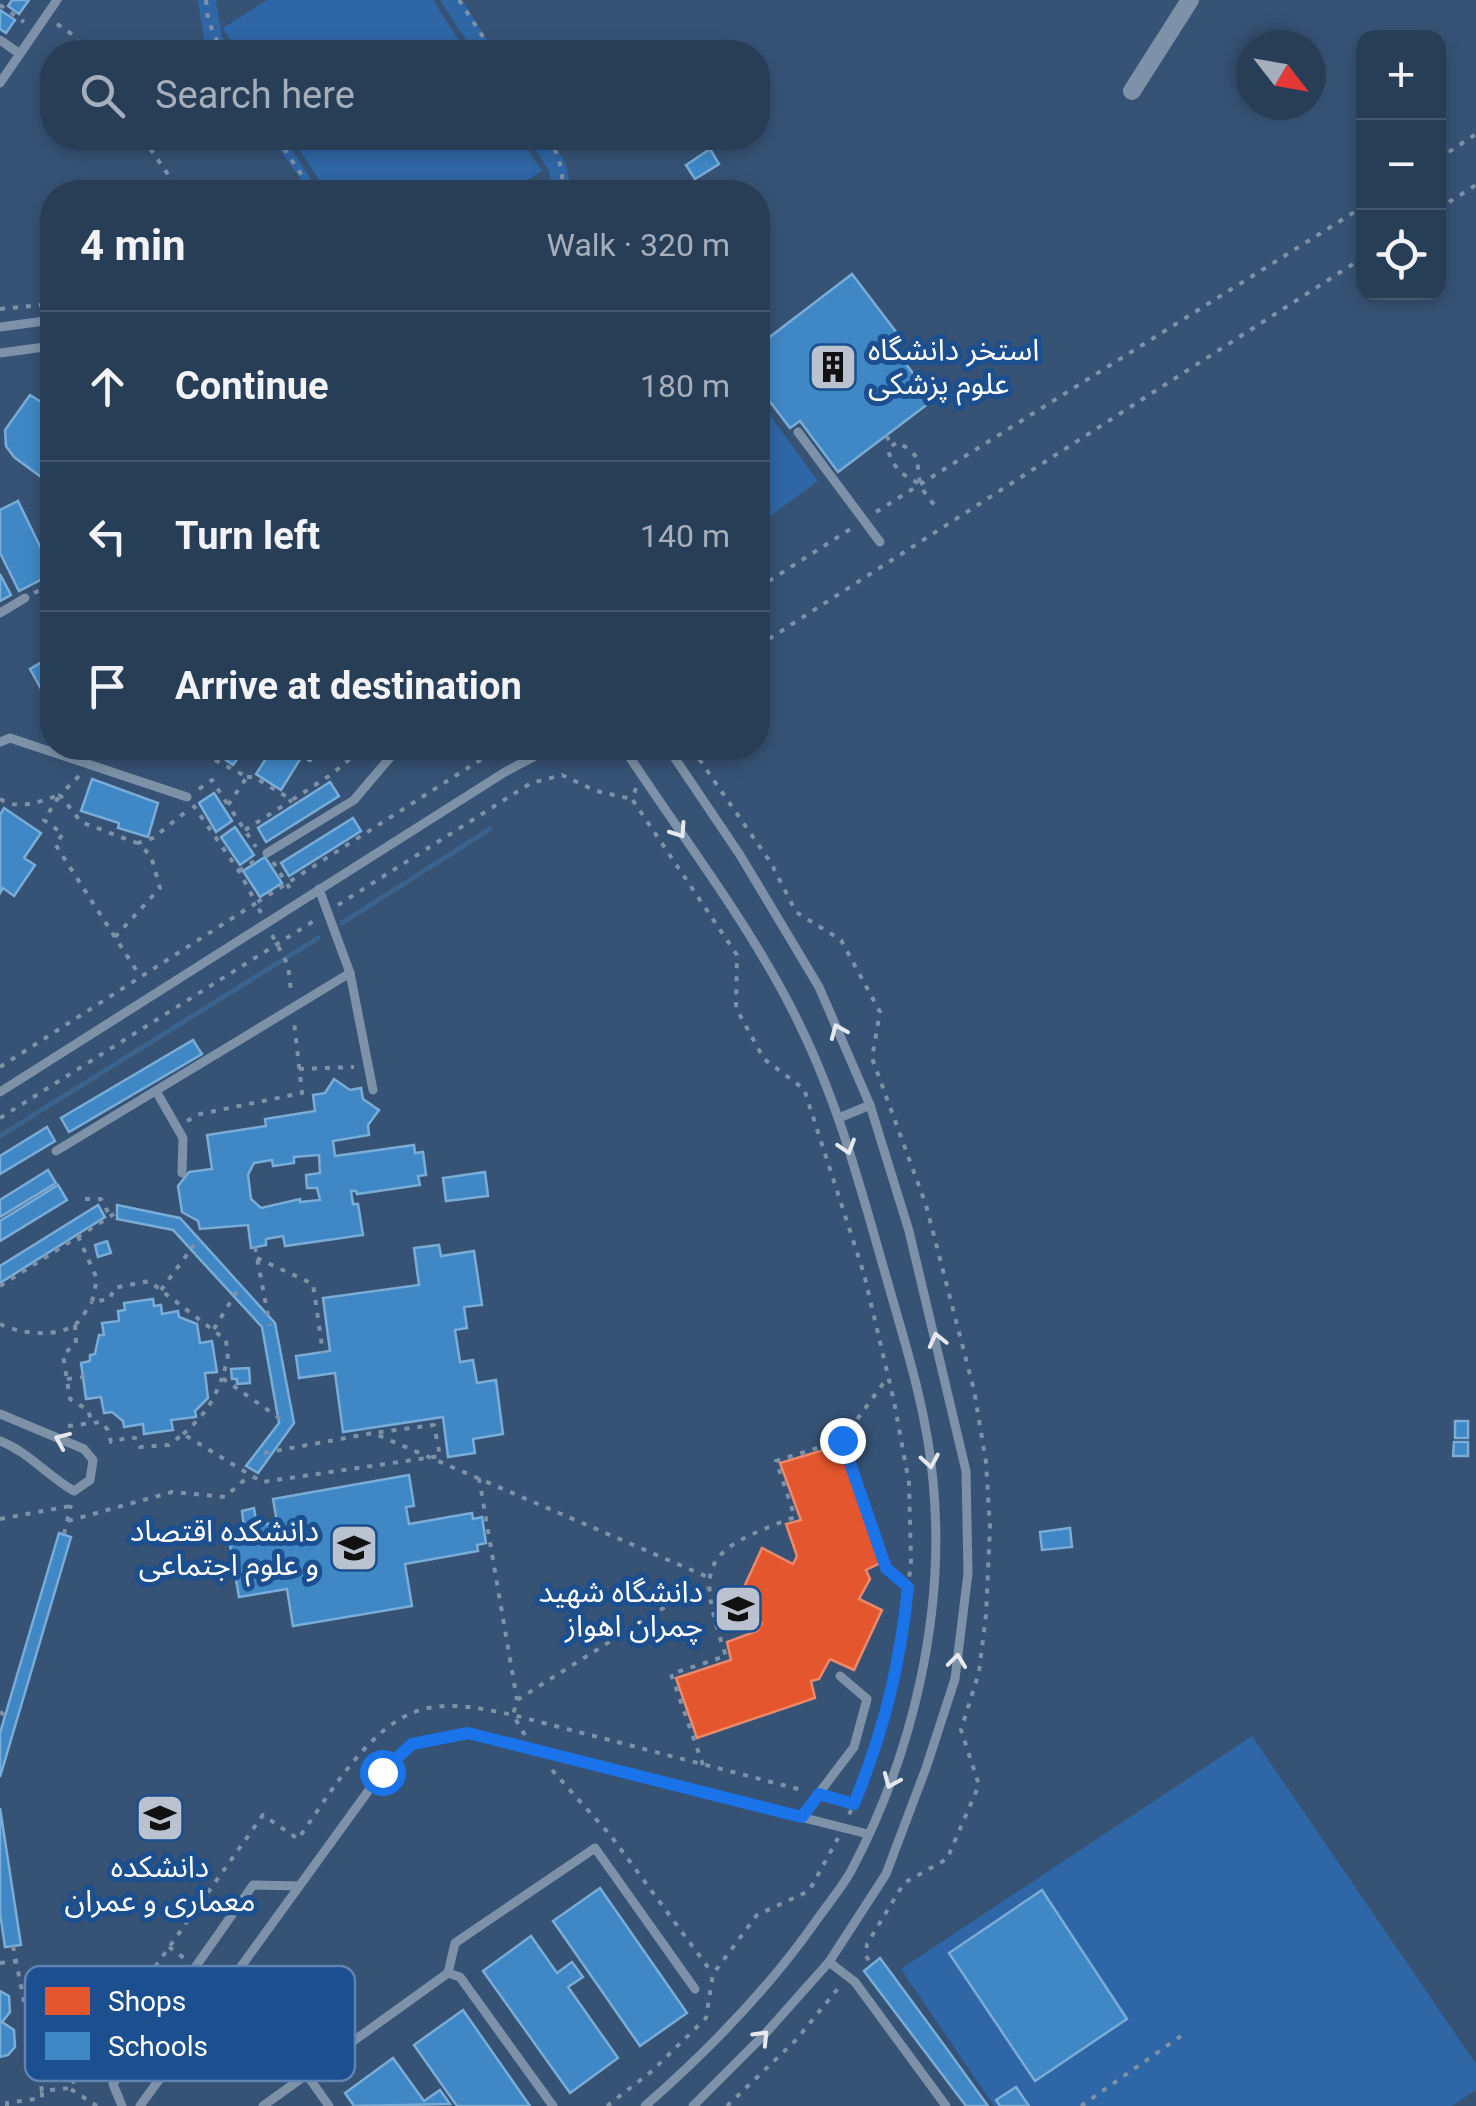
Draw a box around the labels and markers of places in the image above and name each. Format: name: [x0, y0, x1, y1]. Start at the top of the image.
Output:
place label: استخر دانشگاه علوم پزشکی: [868, 332, 1039, 406]
building icon: استخر دانشگاه علوم پزشکی: [807, 341, 859, 393]
place label: دانشکده اقتصاد و علوم اجتماعی: [130, 1513, 319, 1587]
school or university icon: دانشکده اقتصاد و علوم اجتماعی: [328, 1522, 380, 1574]
place label: دانشگاه شهید چمران اهواز: [539, 1574, 703, 1645]
school or university icon: دانشگاه شهید چمران اهواز: [712, 1583, 764, 1635]
school or university icon: دانشکده معماری و عمران: [134, 1792, 186, 1844]
place label: دانشکده معماری و عمران: [65, 1849, 255, 1918]

